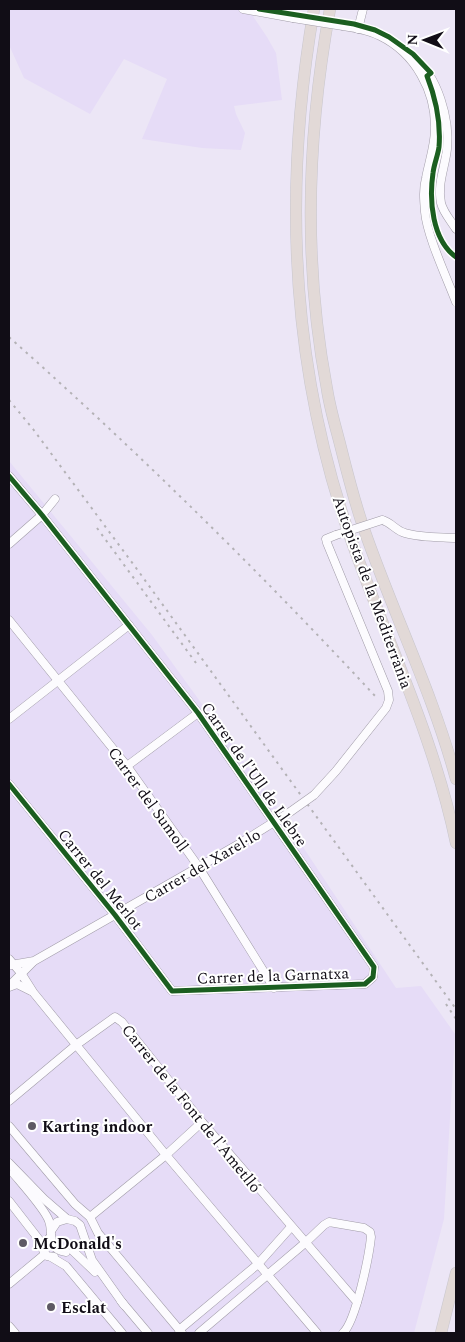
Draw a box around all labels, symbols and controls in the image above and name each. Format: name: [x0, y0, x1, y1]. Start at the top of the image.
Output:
north arrow: [400, 15, 450, 65]
text: N: [402, 34, 423, 46]
street label: Autopista de la Mediterrània: [326, 493, 418, 692]
street label: Carrer de l'Ull de Llebre: [195, 697, 313, 852]
street label: Carrer del Sumoll: [102, 742, 195, 857]
street label: Carrer del Xarel·lo: [140, 823, 265, 909]
street label: Carrer del Merlot: [52, 824, 149, 936]
street label: Carrer de la Garnatxa: [196, 961, 350, 991]
street label: Carrer de la Font de l'Ametlló: [115, 1019, 267, 1198]
place label: Karting indoor: [42, 1115, 152, 1139]
marker: Karting indoor: [26, 1120, 38, 1132]
place label: McDonald's: [33, 1232, 122, 1256]
marker: McDonald's: [17, 1237, 29, 1249]
place label: Esclat: [61, 1296, 106, 1320]
marker: Esclat: [45, 1301, 57, 1313]

